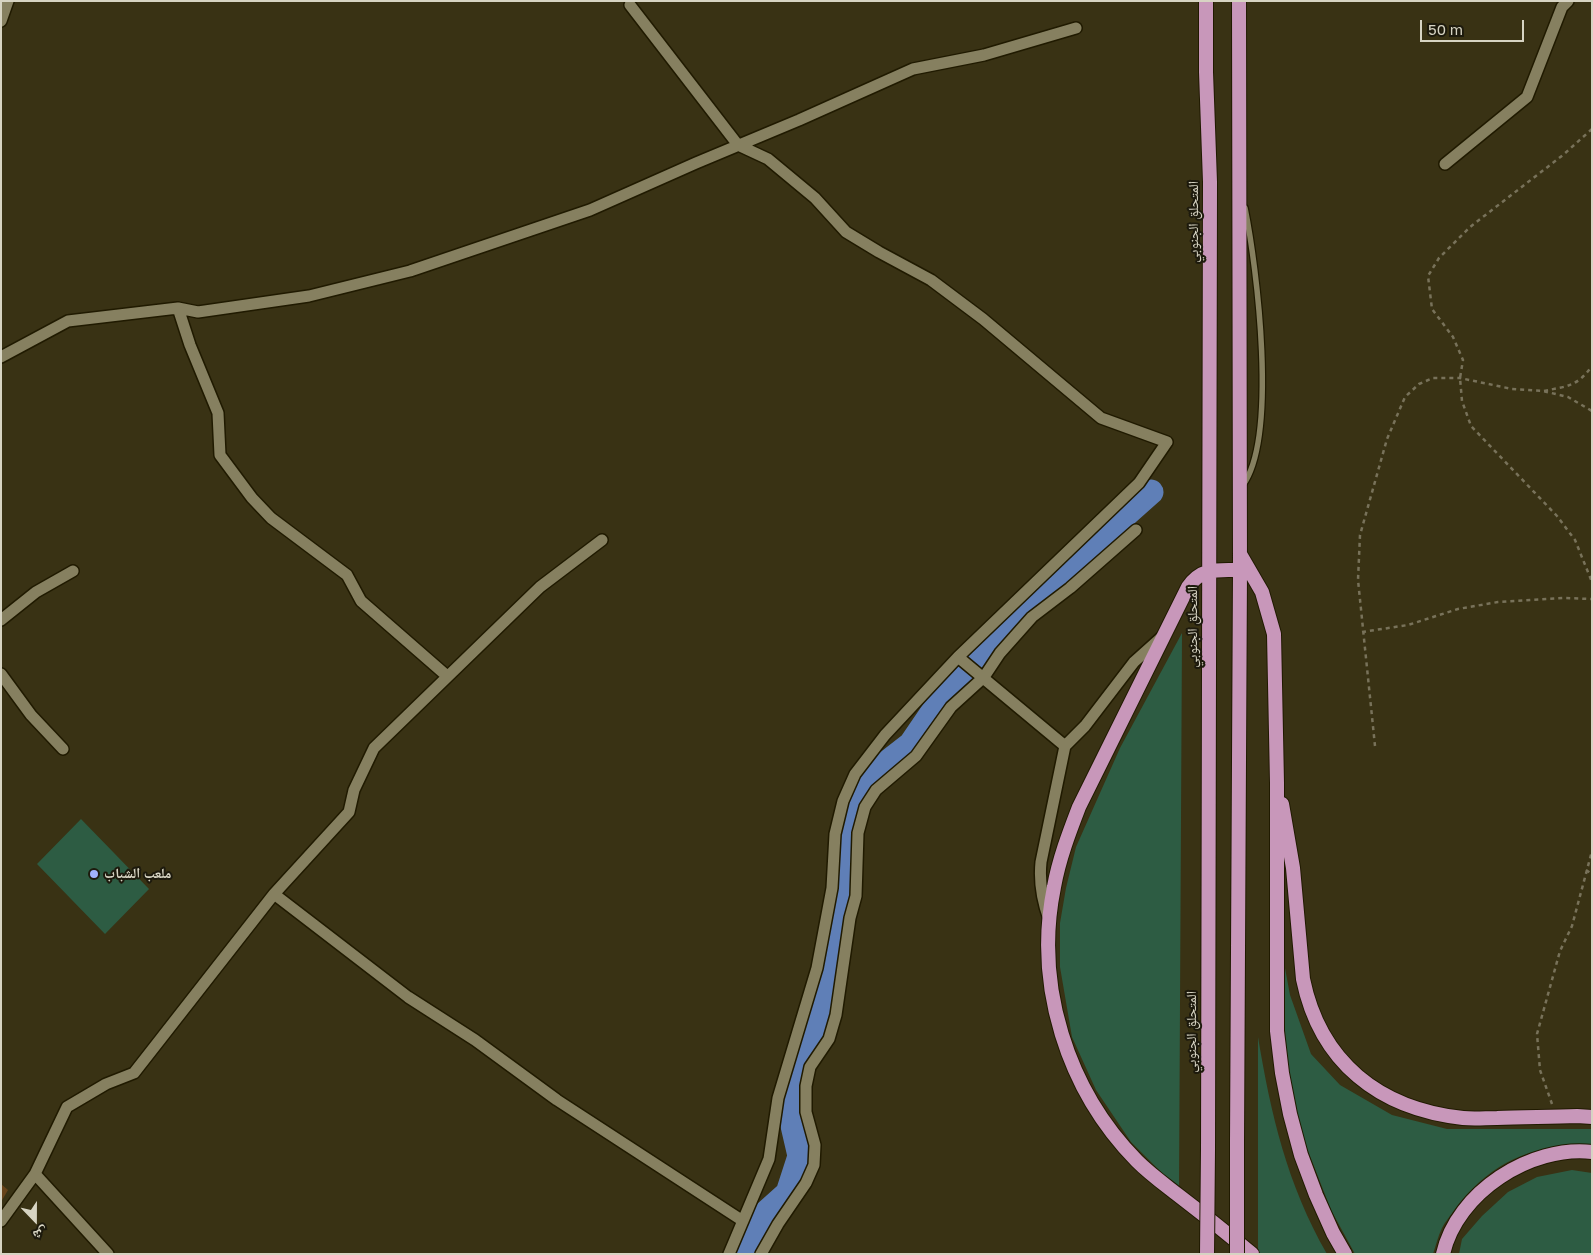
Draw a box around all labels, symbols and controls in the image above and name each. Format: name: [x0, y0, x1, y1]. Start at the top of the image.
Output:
scale bar: [1423, 10, 1527, 42]
text: 50 m: [1428, 20, 1463, 38]
street label: المتحلق الجنوبي: [1186, 181, 1202, 263]
street label: المتحلق الجنوبي: [1185, 586, 1201, 668]
place label: ملعب الشباب: [104, 866, 171, 882]
marker: ملعب الشباب: [88, 868, 100, 880]
street label: المتحلق الجنوبي: [1184, 991, 1200, 1073]
north arrow: [10, 1195, 60, 1245]
text: ش: [31, 1224, 51, 1245]

